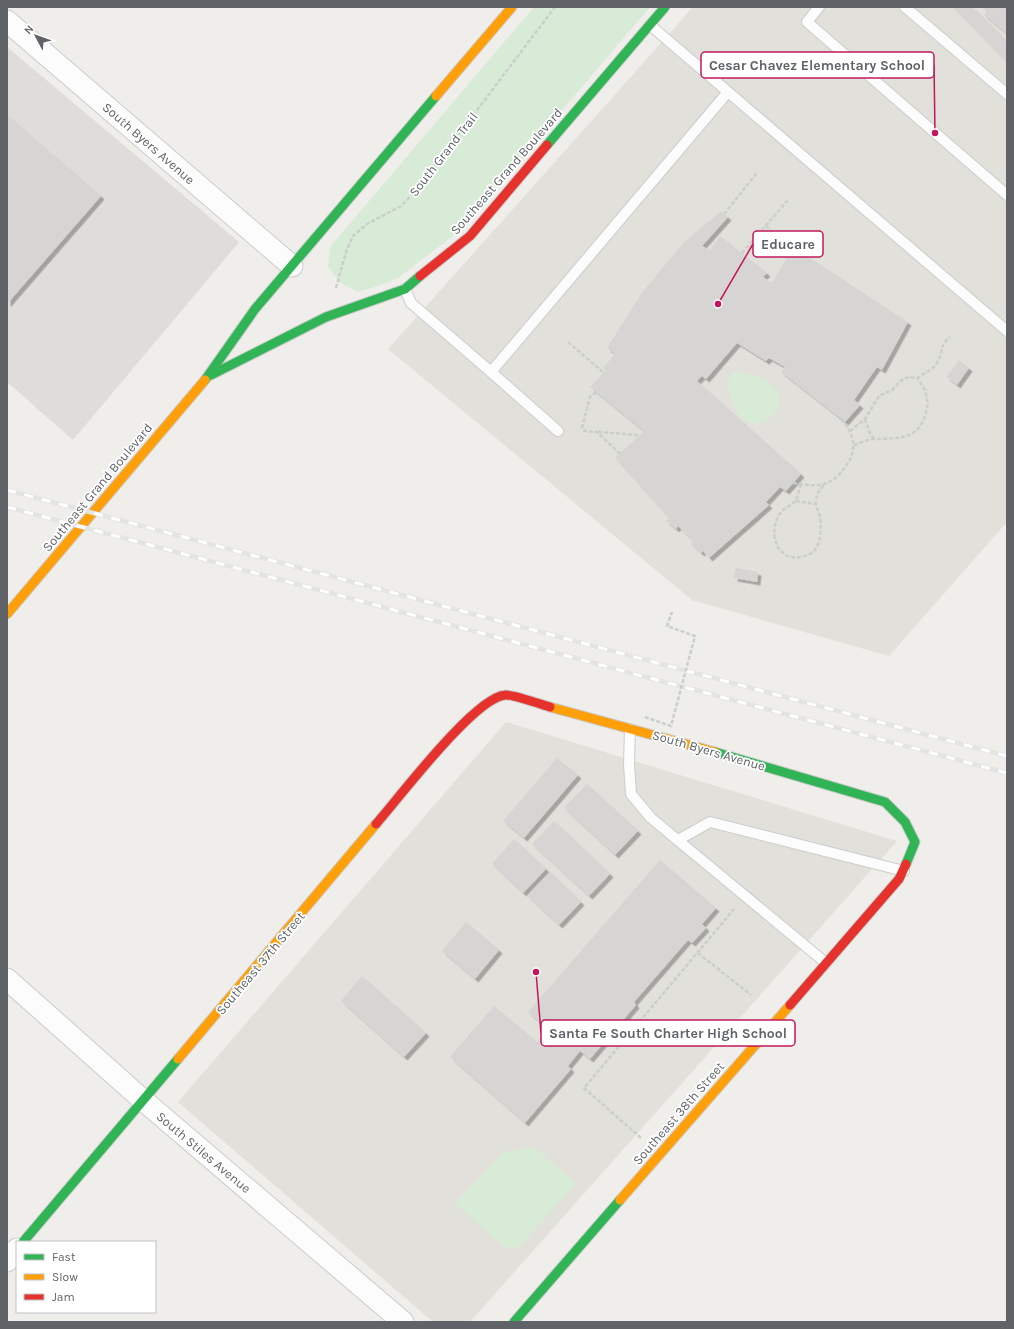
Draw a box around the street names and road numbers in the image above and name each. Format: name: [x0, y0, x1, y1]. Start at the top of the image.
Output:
street label: South Byers Avenue: [100, 99, 198, 188]
street label: Southeast Grand Boulevard: [447, 105, 565, 238]
street label: South Grand Trail: [406, 109, 481, 199]
street label: Southeast Grand Boulevard: [39, 420, 155, 554]
street label: South Byers Avenue: [651, 727, 767, 774]
street label: Southeast 37th Street: [213, 909, 308, 1018]
street label: Southeast 38th Street: [630, 1059, 727, 1168]
street label: South Stiles Avenue: [154, 1109, 254, 1196]

